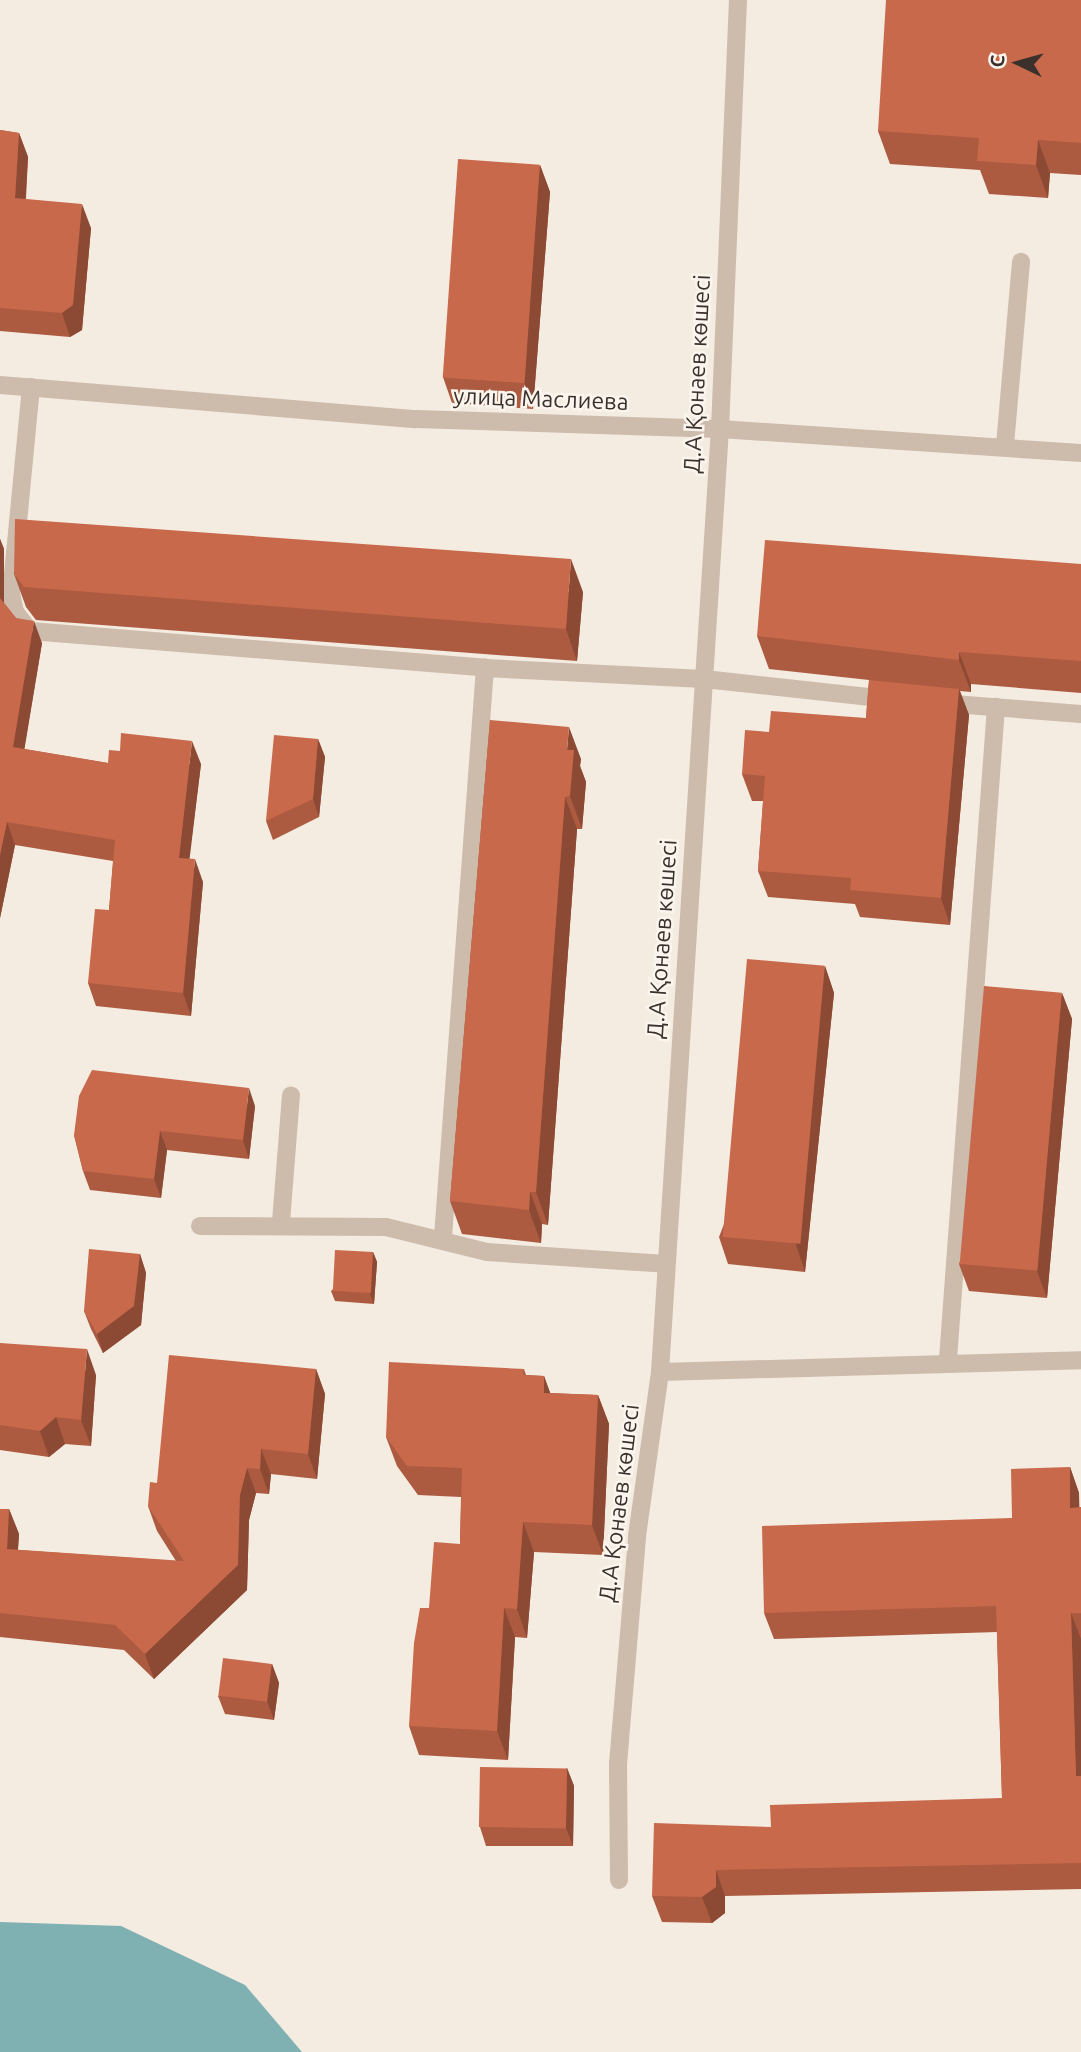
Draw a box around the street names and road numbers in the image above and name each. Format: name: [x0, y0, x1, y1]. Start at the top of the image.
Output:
street label: Д.А Қонаев көшесі: [678, 274, 716, 474]
street label: улица Маслиева: [453, 382, 629, 416]
street label: Д.А Қонаев көшесі: [641, 839, 683, 1039]
street label: Д.А Қонаев көшесі: [593, 1402, 645, 1604]

